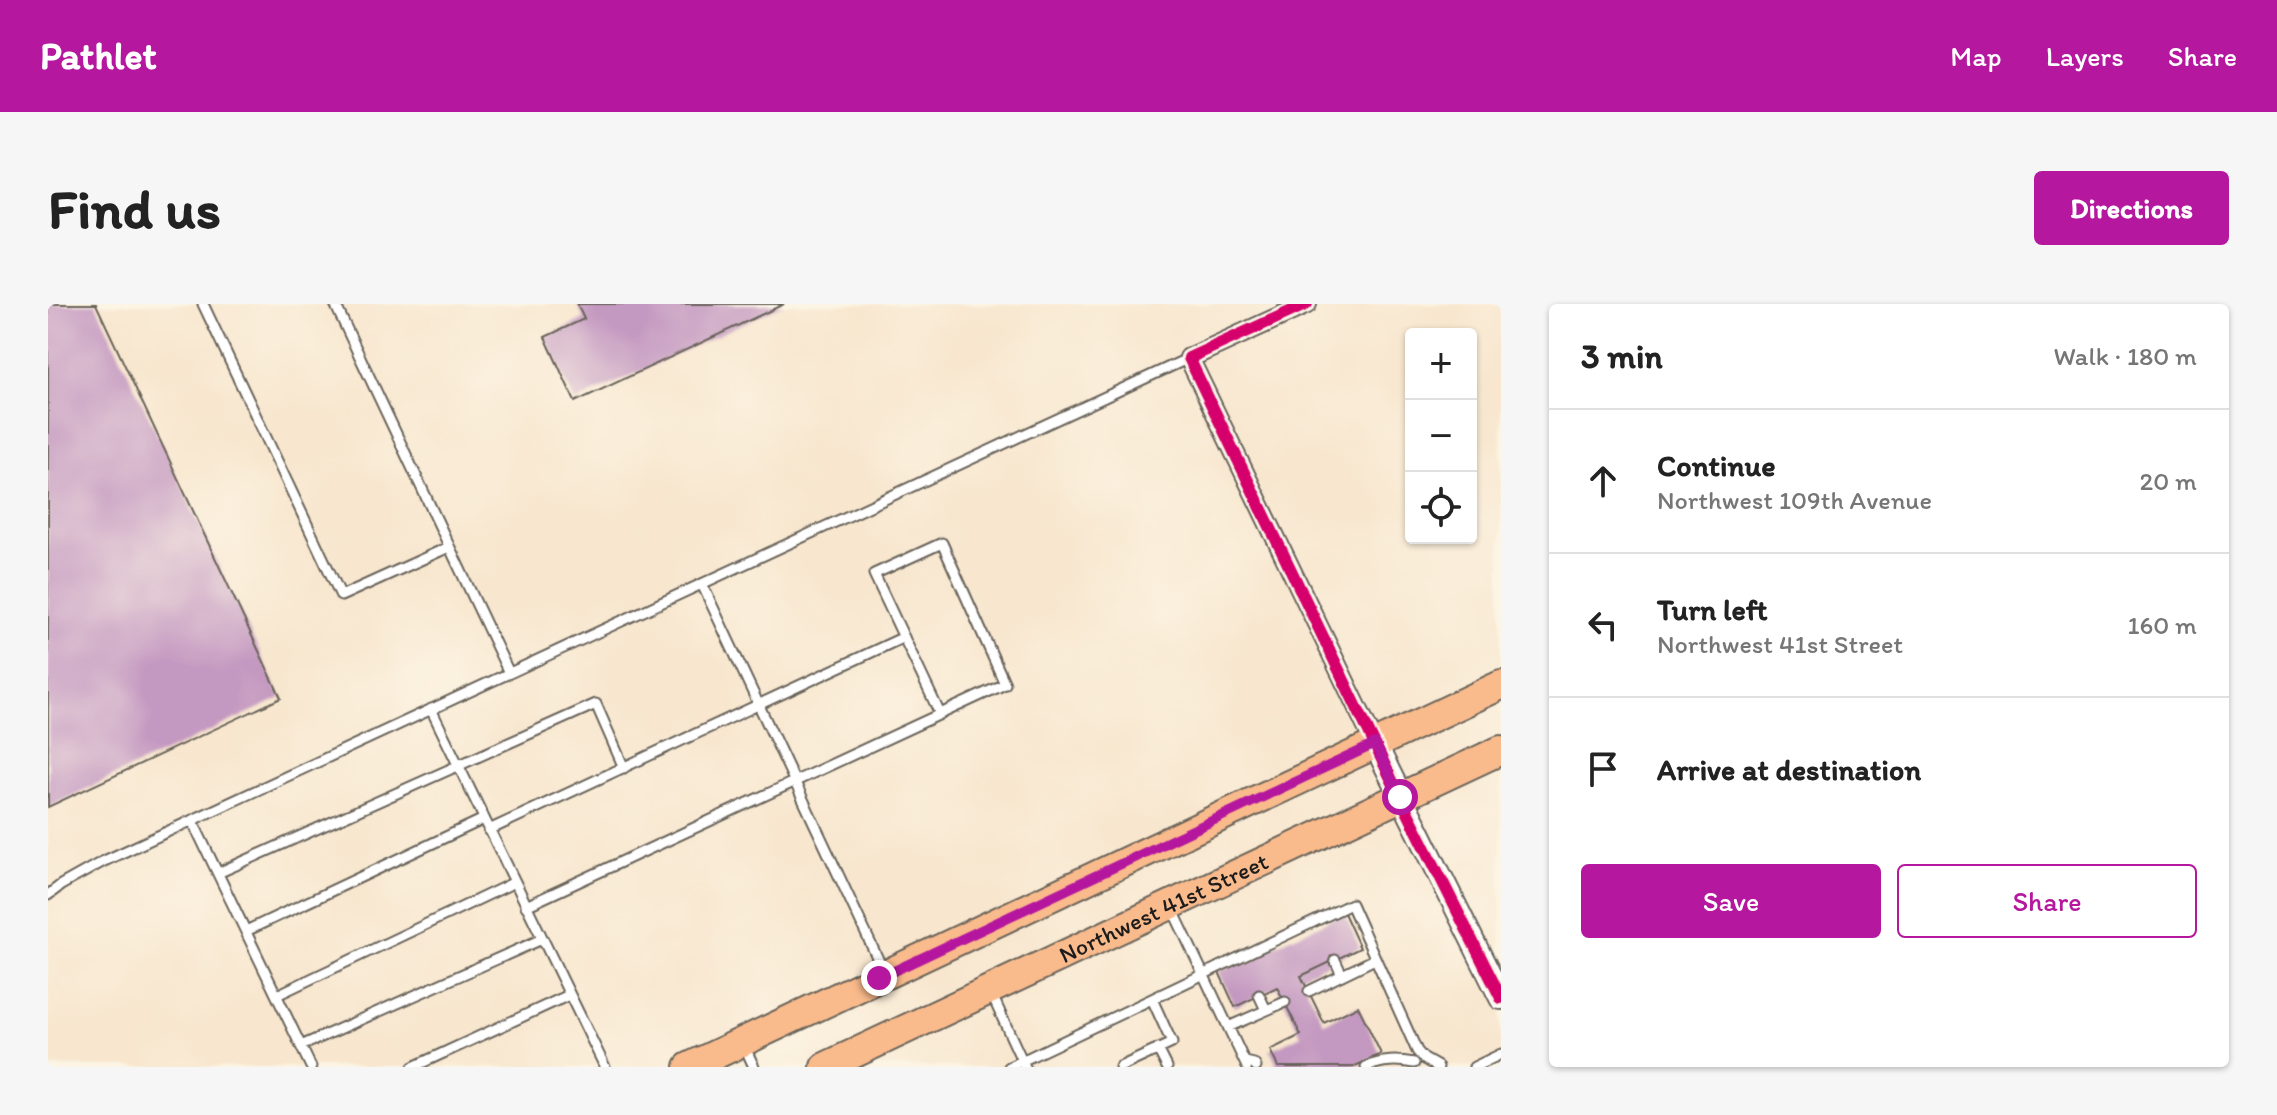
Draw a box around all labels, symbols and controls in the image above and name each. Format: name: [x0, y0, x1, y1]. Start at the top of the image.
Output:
text: Pathlet: [40, 33, 157, 79]
text: Map: [1950, 39, 2002, 73]
text: Layers: [2046, 39, 2124, 73]
text: Share: [2168, 39, 2237, 73]
button: Directions: [2034, 171, 2229, 245]
text: Find us: [48, 175, 221, 242]
map controls: [1405, 328, 1477, 544]
button: +: [1405, 328, 1477, 400]
text: 3 min: [1581, 336, 1663, 377]
text: Walk · 180 m: [2054, 340, 2197, 372]
button: −: [1405, 400, 1477, 472]
text: Continue: [1657, 447, 1776, 484]
icon: ahead: [1581, 459, 1625, 503]
text: 20 m: [2140, 465, 2197, 497]
button: locate: [1405, 472, 1477, 544]
text: Northwest 109th Avenue: [1657, 484, 1932, 516]
text: Turn left: [1657, 591, 1768, 628]
icon: left: [1581, 603, 1625, 647]
text: 160 m: [2127, 609, 2197, 641]
text: Northwest 41st Street: [1657, 628, 1903, 660]
icon: arrive: [1581, 747, 1625, 791]
text: Arrive at destination: [1657, 751, 1921, 788]
route start: [1382, 779, 1418, 815]
street label: Northwest 41st Street: [1054, 846, 1272, 969]
button: Save: [1581, 864, 1881, 938]
button: Share: [1897, 864, 2197, 938]
route end: [861, 960, 897, 996]

